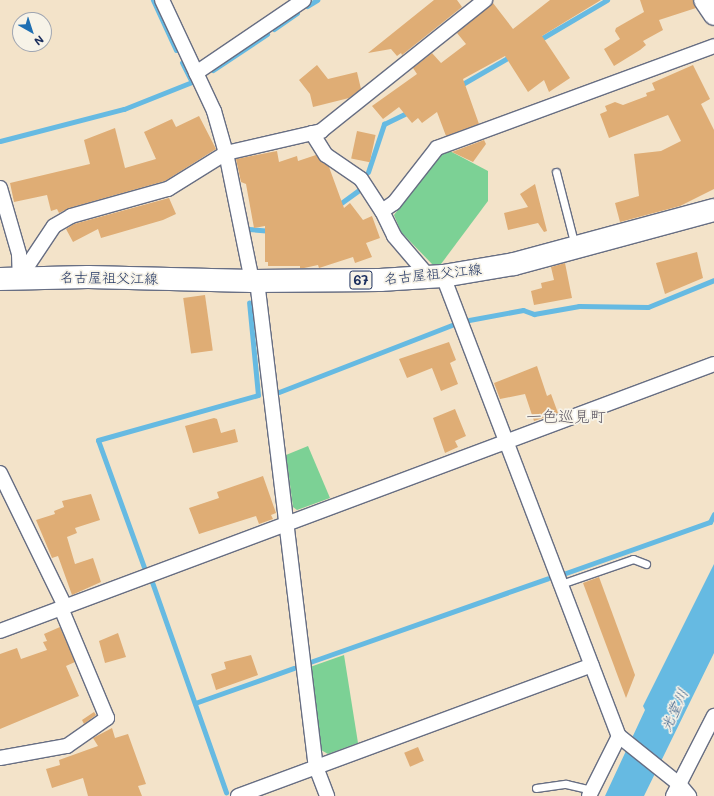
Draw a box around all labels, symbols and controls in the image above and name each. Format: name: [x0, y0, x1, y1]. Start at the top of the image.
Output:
north arrow: [12, 12, 52, 52]
text: N: [31, 32, 47, 49]
street label: 名古屋祖父江線: [383, 261, 483, 287]
street label: 名古屋祖父江線: [60, 269, 158, 287]
road number: 67: [349, 269, 373, 291]
district label: 一色巡見町: [526, 406, 606, 426]
water label: 光堂川: [656, 686, 692, 734]

